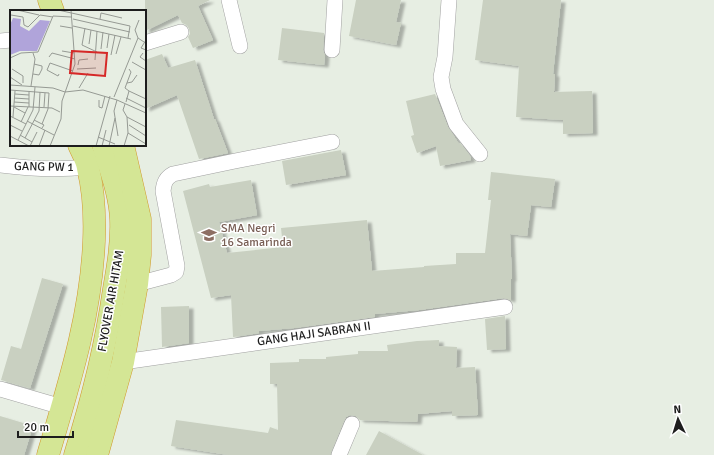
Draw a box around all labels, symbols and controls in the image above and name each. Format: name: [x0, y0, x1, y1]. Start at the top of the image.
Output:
inset map: [10, 10, 146, 146]
street label: GANG PW 1: [14, 159, 74, 175]
place label: SMA Negri 16 Samarinda: [221, 221, 292, 250]
school or university icon: SMA Negri 16 Samarinda: [200, 226, 218, 244]
street label: FLYOVER AIR HITAM: [95, 249, 127, 353]
street label: GANG HAJI SABRAN II: [256, 319, 372, 349]
north arrow: [658, 399, 698, 439]
text: N: [673, 403, 682, 416]
scale bar: [18, 413, 73, 439]
text: 20 m: [24, 420, 49, 435]

